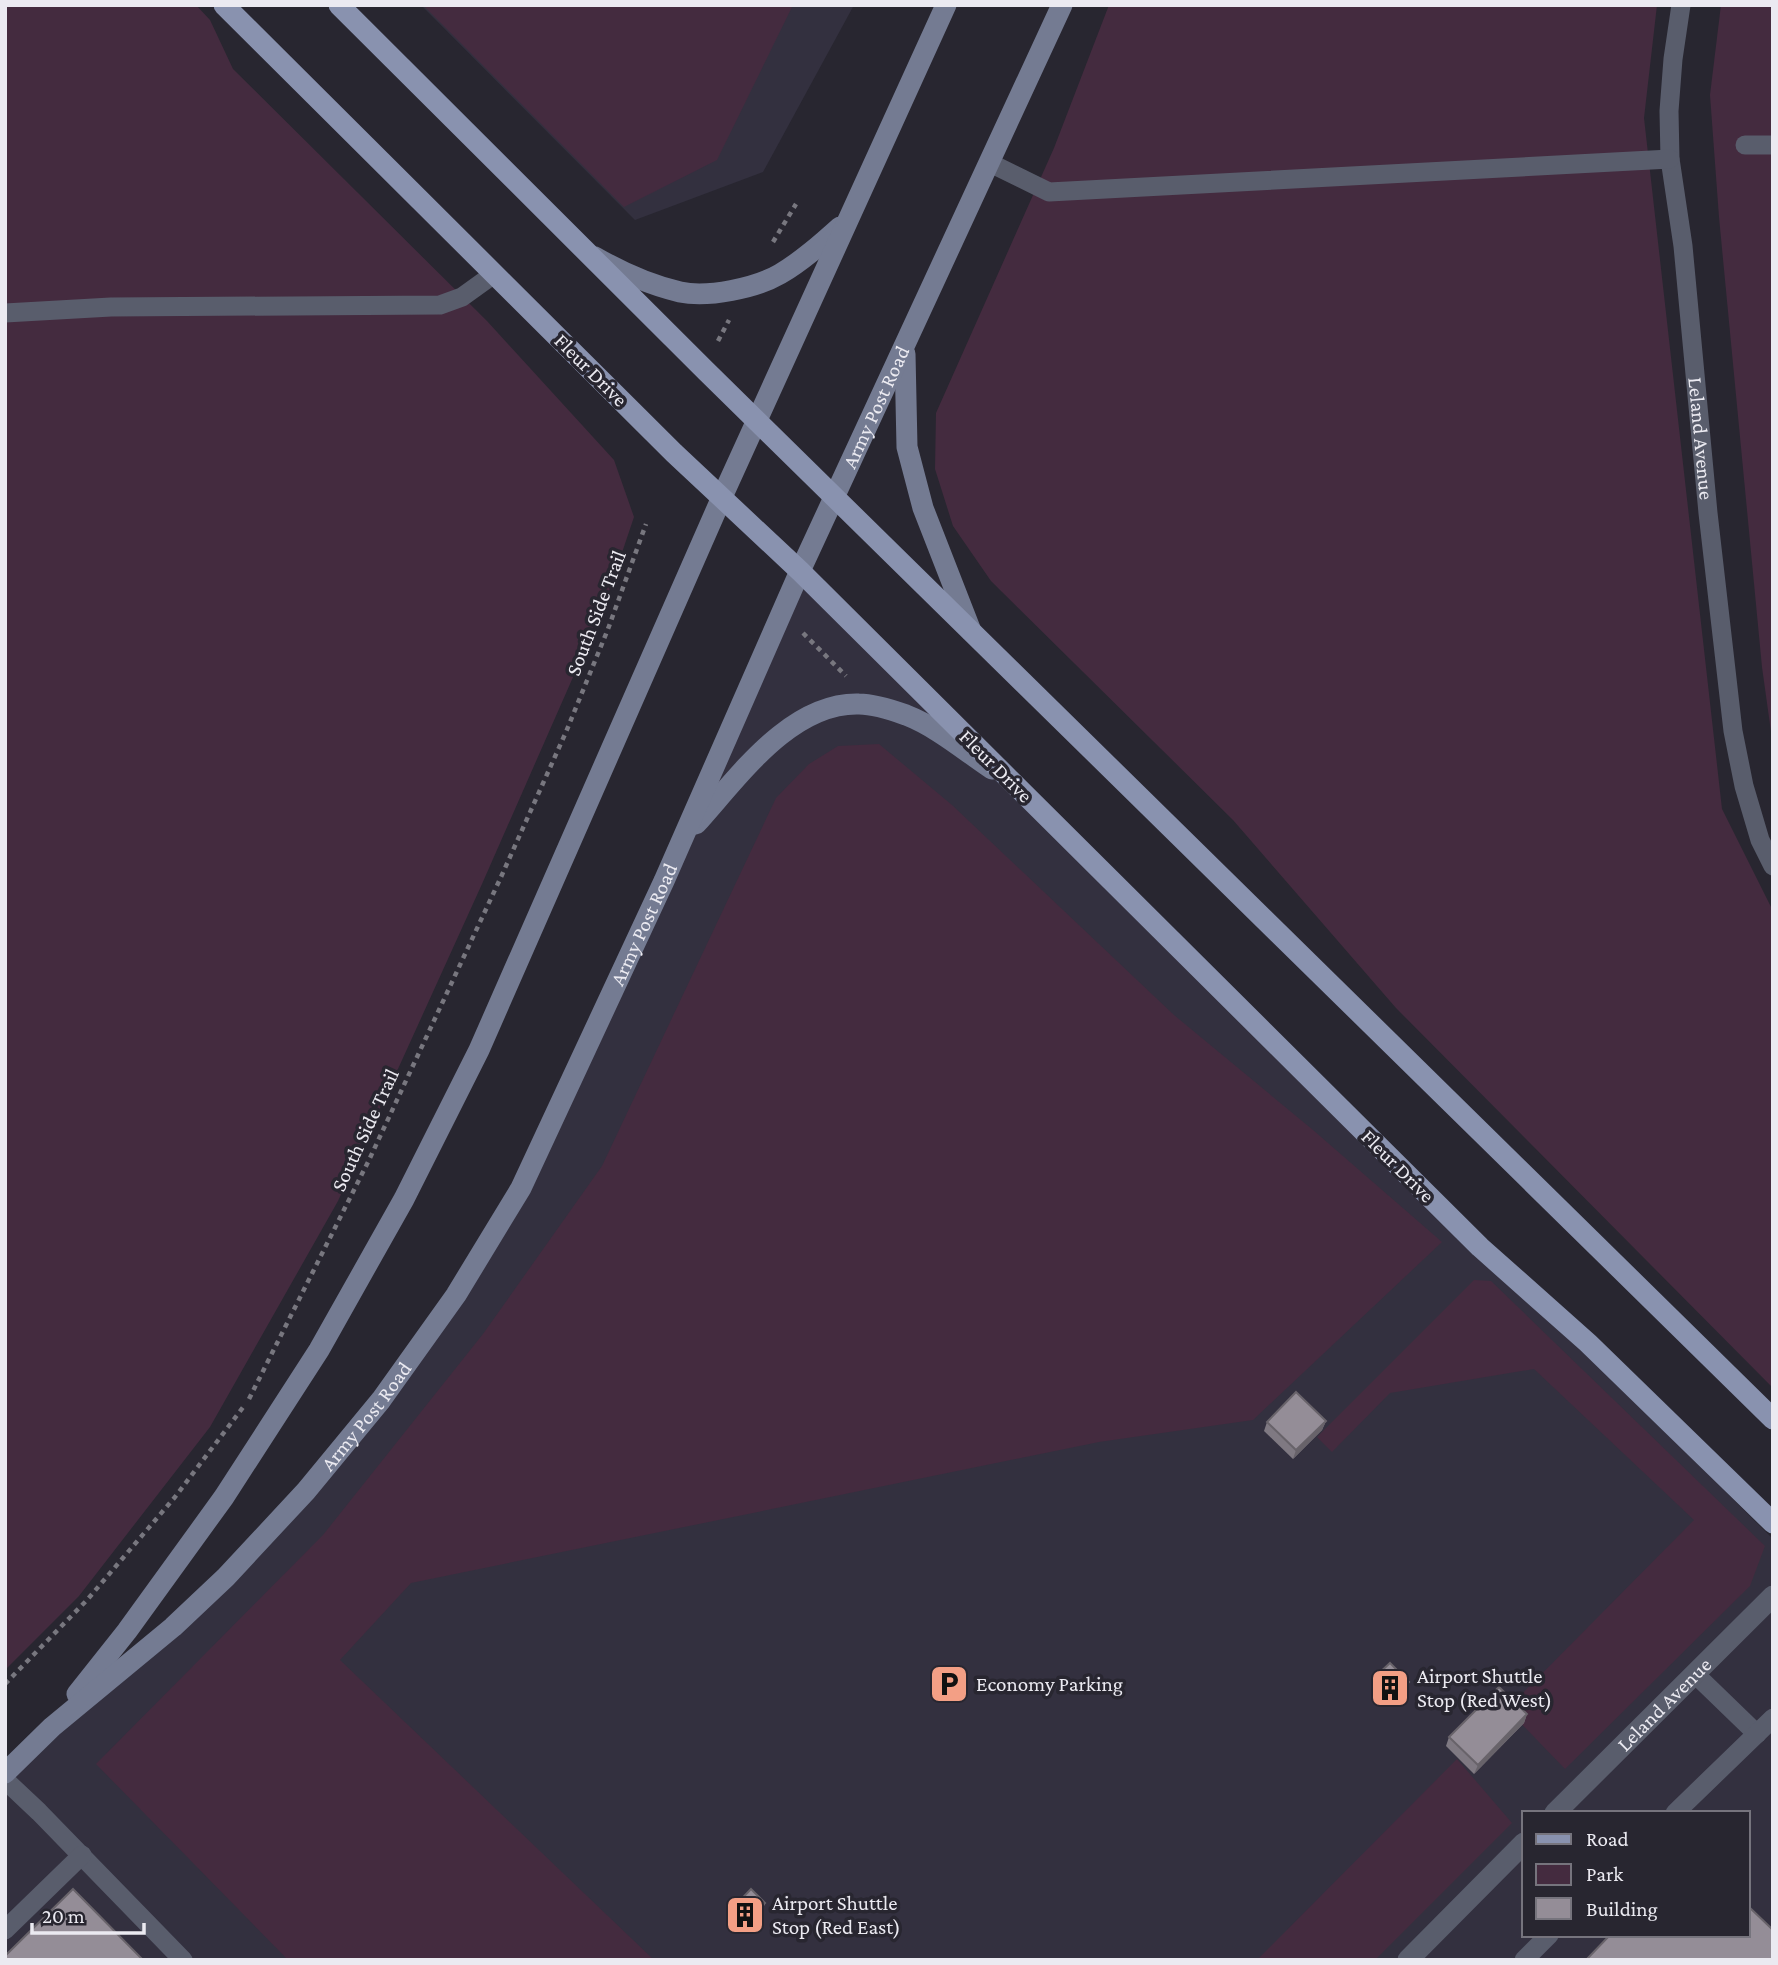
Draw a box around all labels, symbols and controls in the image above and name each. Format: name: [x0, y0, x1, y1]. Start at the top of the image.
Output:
street label: Fleur Drive: [550, 329, 632, 411]
street label: Army Post Road: [837, 342, 915, 472]
street label: Leland Avenue: [1683, 376, 1719, 501]
street label: South Side Trail: [561, 547, 631, 679]
street label: Fleur Drive: [955, 725, 1037, 807]
street label: Army Post Road: [605, 860, 682, 989]
street label: South Side Trail: [326, 1065, 404, 1195]
street label: Fleur Drive: [1357, 1125, 1439, 1207]
street label: Army Post Road: [316, 1357, 416, 1476]
street label: Leland Avenue: [1612, 1652, 1716, 1756]
parking icon: Economy Parking: [928, 1663, 970, 1705]
place label: Airport Shuttle Stop (Red West): [1417, 1664, 1552, 1712]
building icon: Airport Shuttle Stop (Red West): [1369, 1667, 1411, 1709]
place label: Economy Parking: [976, 1672, 1123, 1696]
legend: [1522, 1811, 1750, 1937]
text: Road: [1586, 1827, 1629, 1851]
text: Park: [1586, 1862, 1623, 1886]
place label: Airport Shuttle Stop (Red East): [772, 1891, 901, 1939]
scale bar: [32, 1892, 144, 1936]
building icon: Airport Shuttle Stop (Red East): [724, 1894, 766, 1936]
text: Building: [1586, 1897, 1658, 1921]
text: 20 m: [42, 1904, 85, 1928]

